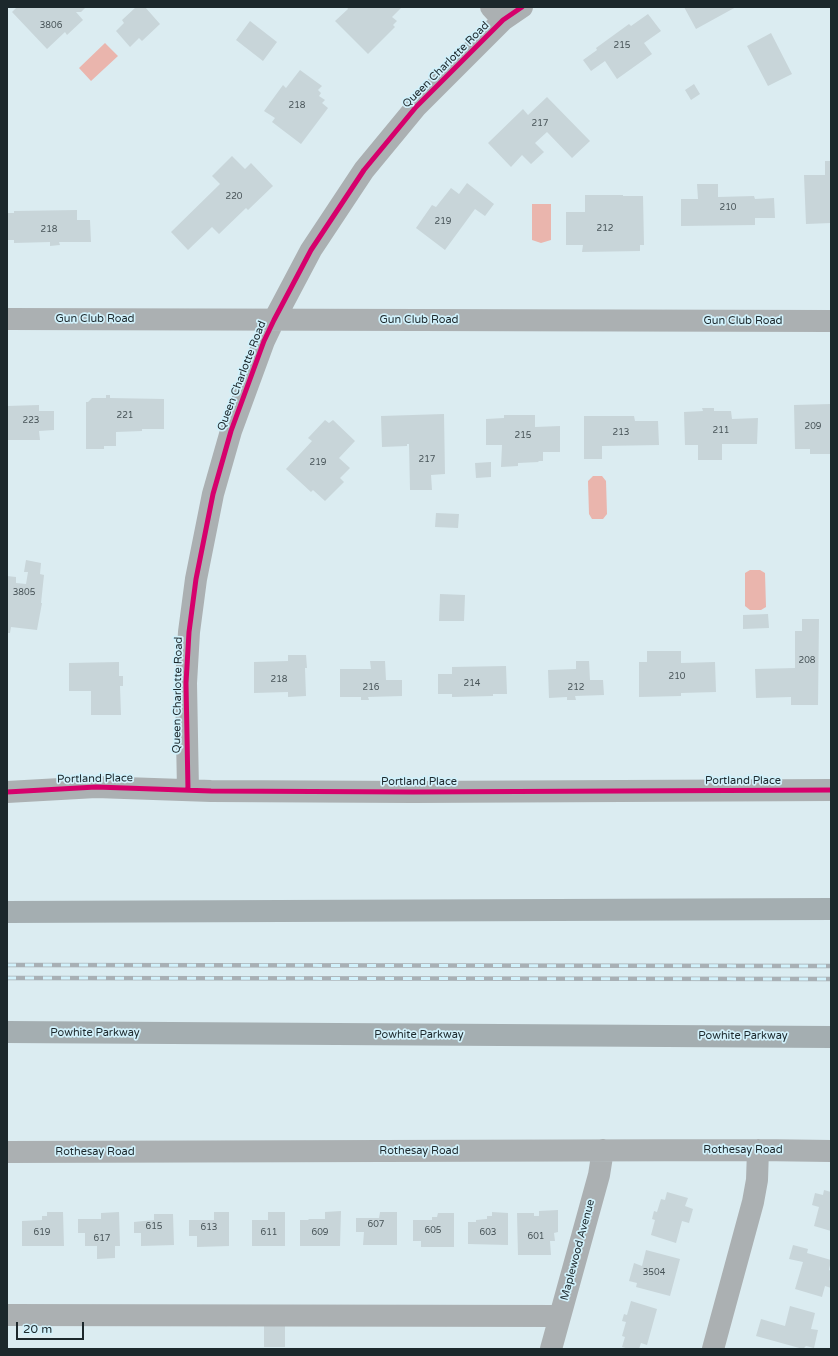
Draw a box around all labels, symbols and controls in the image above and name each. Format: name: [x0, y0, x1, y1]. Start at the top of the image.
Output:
street label: Queen Charlotte Road: [400, 19, 492, 111]
house number: 3806: [40, 21, 62, 31]
house number: 215: [614, 41, 630, 51]
house number: 218: [289, 101, 305, 111]
house number: 217: [532, 119, 548, 129]
house number: 220: [226, 192, 242, 202]
house number: 210: [720, 203, 736, 213]
house number: 219: [435, 217, 451, 227]
house number: 212: [597, 224, 613, 234]
house number: 218: [41, 225, 57, 235]
street label: Gun Club Road: [55, 312, 135, 326]
street label: Gun Club Road: [379, 313, 459, 327]
street label: Gun Club Road: [703, 314, 783, 328]
street label: Queen Charlotte Road: [215, 319, 269, 433]
house number: 221: [117, 411, 133, 421]
house number: 223: [23, 416, 39, 426]
house number: 209: [805, 422, 821, 432]
house number: 211: [713, 426, 729, 436]
house number: 213: [613, 428, 629, 438]
house number: 215: [515, 431, 531, 441]
house number: 217: [419, 455, 435, 465]
house number: 219: [310, 458, 326, 468]
house number: 3805: [13, 588, 35, 598]
street label: Queen Charlotte Road: [170, 637, 186, 753]
house number: 208: [799, 656, 815, 666]
house number: 210: [669, 672, 685, 682]
house number: 218: [271, 675, 287, 685]
house number: 214: [464, 679, 480, 689]
house number: 216: [363, 683, 379, 693]
house number: 212: [568, 683, 584, 693]
street label: Portland Place: [57, 772, 133, 786]
street label: Portland Place: [705, 774, 781, 788]
street label: Portland Place: [381, 775, 457, 789]
street label: Powhite Parkway: [50, 1026, 140, 1040]
street label: Powhite Parkway: [374, 1028, 464, 1042]
street label: Powhite Parkway: [698, 1029, 788, 1043]
street label: Rothesay Road: [703, 1143, 783, 1157]
street label: Rothesay Road: [379, 1144, 459, 1158]
street label: Rothesay Road: [55, 1145, 135, 1159]
street label: Maplewood Avenue: [558, 1198, 598, 1302]
house number: 607: [368, 1220, 384, 1230]
house number: 615: [146, 1222, 162, 1232]
house number: 613: [201, 1223, 217, 1233]
house number: 605: [425, 1226, 441, 1236]
house number: 619: [34, 1228, 50, 1238]
house number: 611: [261, 1228, 277, 1238]
house number: 609: [312, 1228, 328, 1238]
house number: 603: [480, 1228, 496, 1238]
house number: 601: [528, 1232, 544, 1242]
house number: 617: [94, 1234, 110, 1244]
house number: 3504: [643, 1268, 665, 1278]
scale bar: [18, 1314, 86, 1340]
text: 20 m: [23, 1322, 52, 1336]

